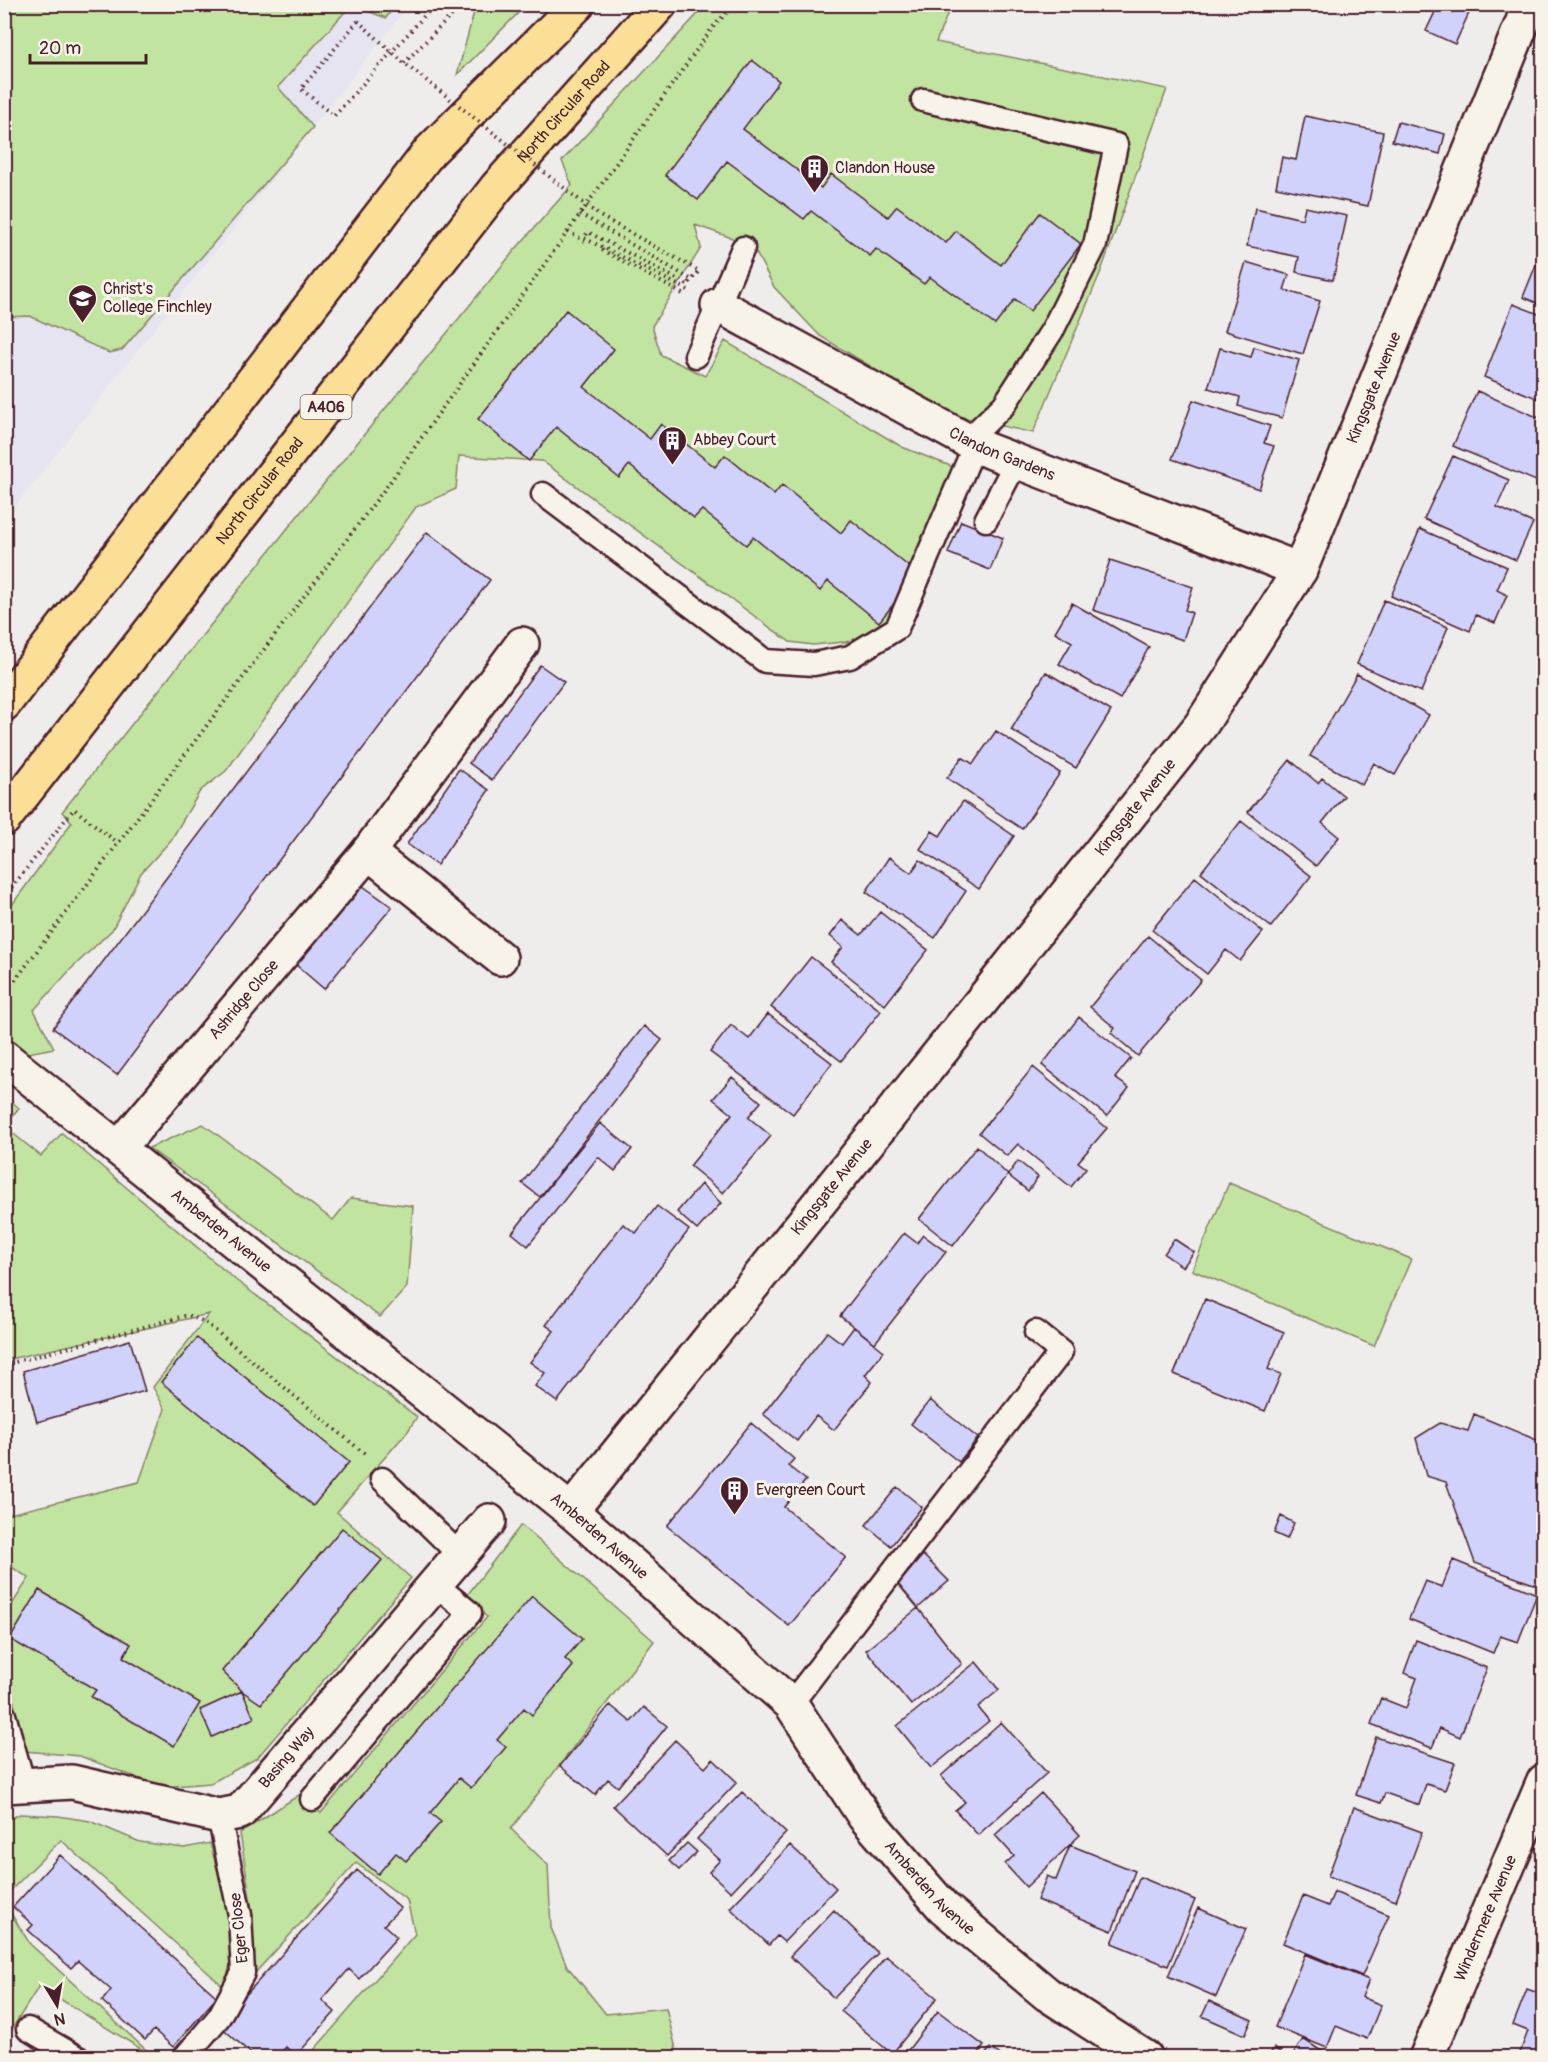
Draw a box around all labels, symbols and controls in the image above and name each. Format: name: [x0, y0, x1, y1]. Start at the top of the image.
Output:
scale bar: [30, 27, 146, 65]
text: 20 m: [39, 37, 81, 60]
street label: North Circular Road: [513, 56, 615, 168]
building icon: Clandon House: [798, 152, 830, 194]
place label: Clandon House: [835, 158, 935, 178]
place label: Christ's College Finchley: [103, 279, 212, 317]
school or university icon: Christ's College Finchley: [66, 282, 98, 324]
street label: Kingsgate Avenue: [1342, 329, 1406, 446]
road number: A406: [300, 395, 352, 419]
street label: Clandon Gardens: [945, 423, 1058, 485]
building icon: Abbey Court: [656, 424, 688, 466]
place label: Abbey Court: [693, 430, 777, 450]
street label: North Circular Road: [212, 433, 308, 549]
street label: Kingsgate Avenue: [1091, 755, 1180, 860]
street label: Ashridge Close: [205, 955, 283, 1044]
street label: Kingsgate Avenue: [787, 1134, 877, 1239]
street label: Amberden Avenue: [167, 1185, 275, 1277]
building icon: Evergreen Court: [719, 1474, 751, 1516]
place label: Evergreen Court: [756, 1480, 866, 1500]
street label: Amberden Avenue: [546, 1488, 652, 1584]
street label: Basing Way: [255, 1722, 319, 1793]
street label: Amberden Avenue: [880, 1837, 979, 1939]
street label: Windermere Avenue: [1450, 1852, 1521, 1984]
street label: Eger Close: [225, 1892, 253, 1964]
north arrow: [27, 1975, 87, 2035]
text: N: [52, 2008, 67, 2030]

